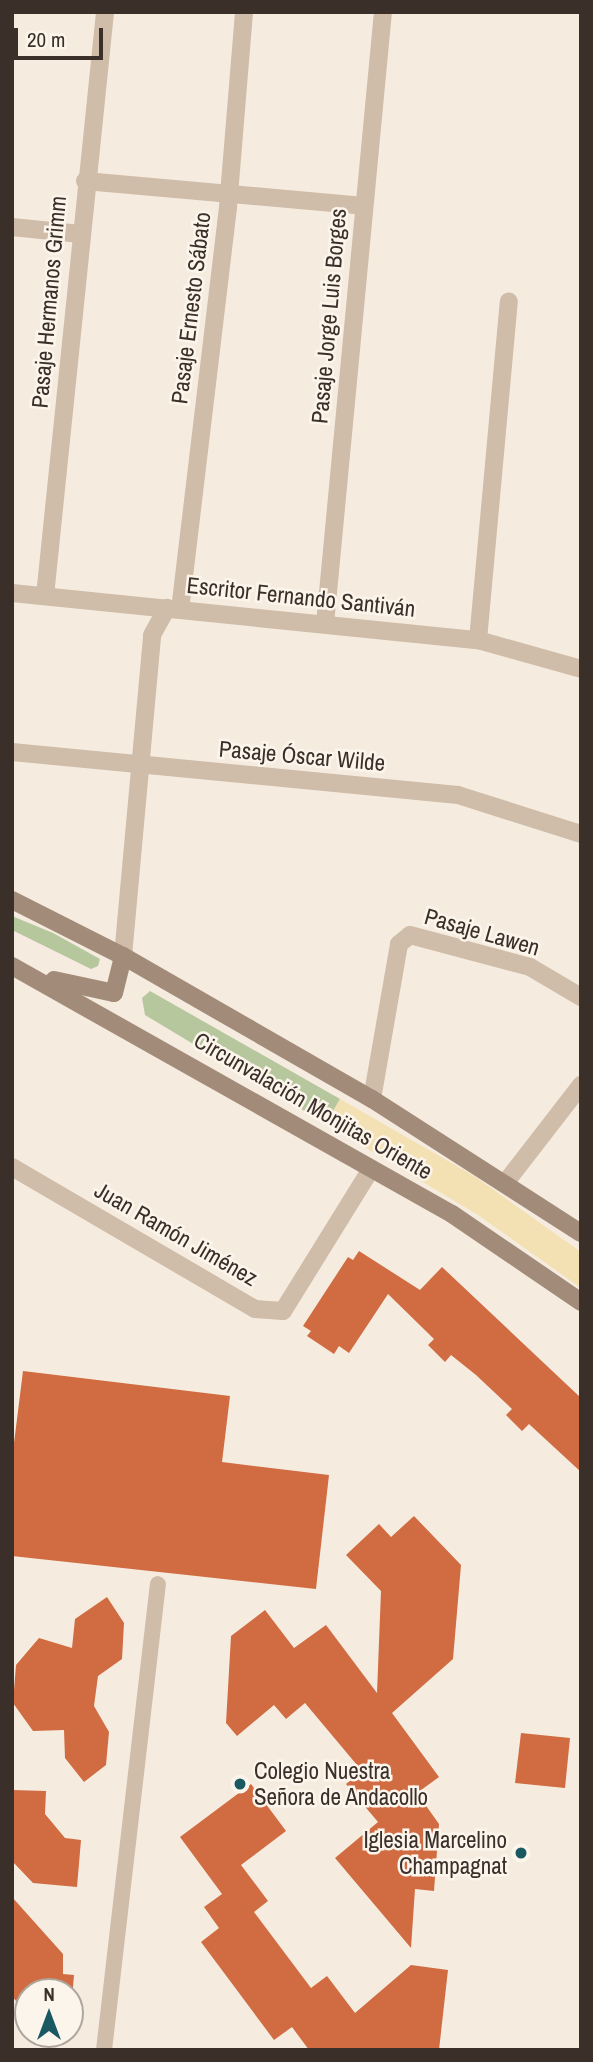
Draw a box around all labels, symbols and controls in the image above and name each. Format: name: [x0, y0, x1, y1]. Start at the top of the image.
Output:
scale bar: [18, 14, 107, 58]
text: 20 m: [27, 25, 65, 54]
street label: Pasaje Hermanos Grimm: [26, 195, 72, 409]
street label: Pasaje Jorge Luis Borges: [306, 207, 352, 425]
street label: Pasaje Ernesto Sábato: [166, 211, 216, 405]
street label: Escritor Fernando Santiván: [185, 571, 417, 623]
street label: Pasaje Óscar Wilde: [218, 735, 386, 777]
street label: Pasaje Lawen: [421, 902, 543, 962]
street label: Circunvalación Monjitas Oriente: [189, 1026, 437, 1186]
street label: Juan Ramón Jiménez: [90, 1176, 262, 1292]
place label: Colegio Nuestra Señora de Andacollo: [254, 1757, 429, 1811]
marker: Colegio Nuestra Señora de Andacollo: [232, 1776, 248, 1792]
place label: Iglesia Marcelino Champagnat: [363, 1826, 507, 1880]
marker: Iglesia Marcelino Champagnat: [513, 1845, 529, 1861]
north arrow: [14, 1978, 84, 2048]
text: N: [43, 1981, 55, 2007]

